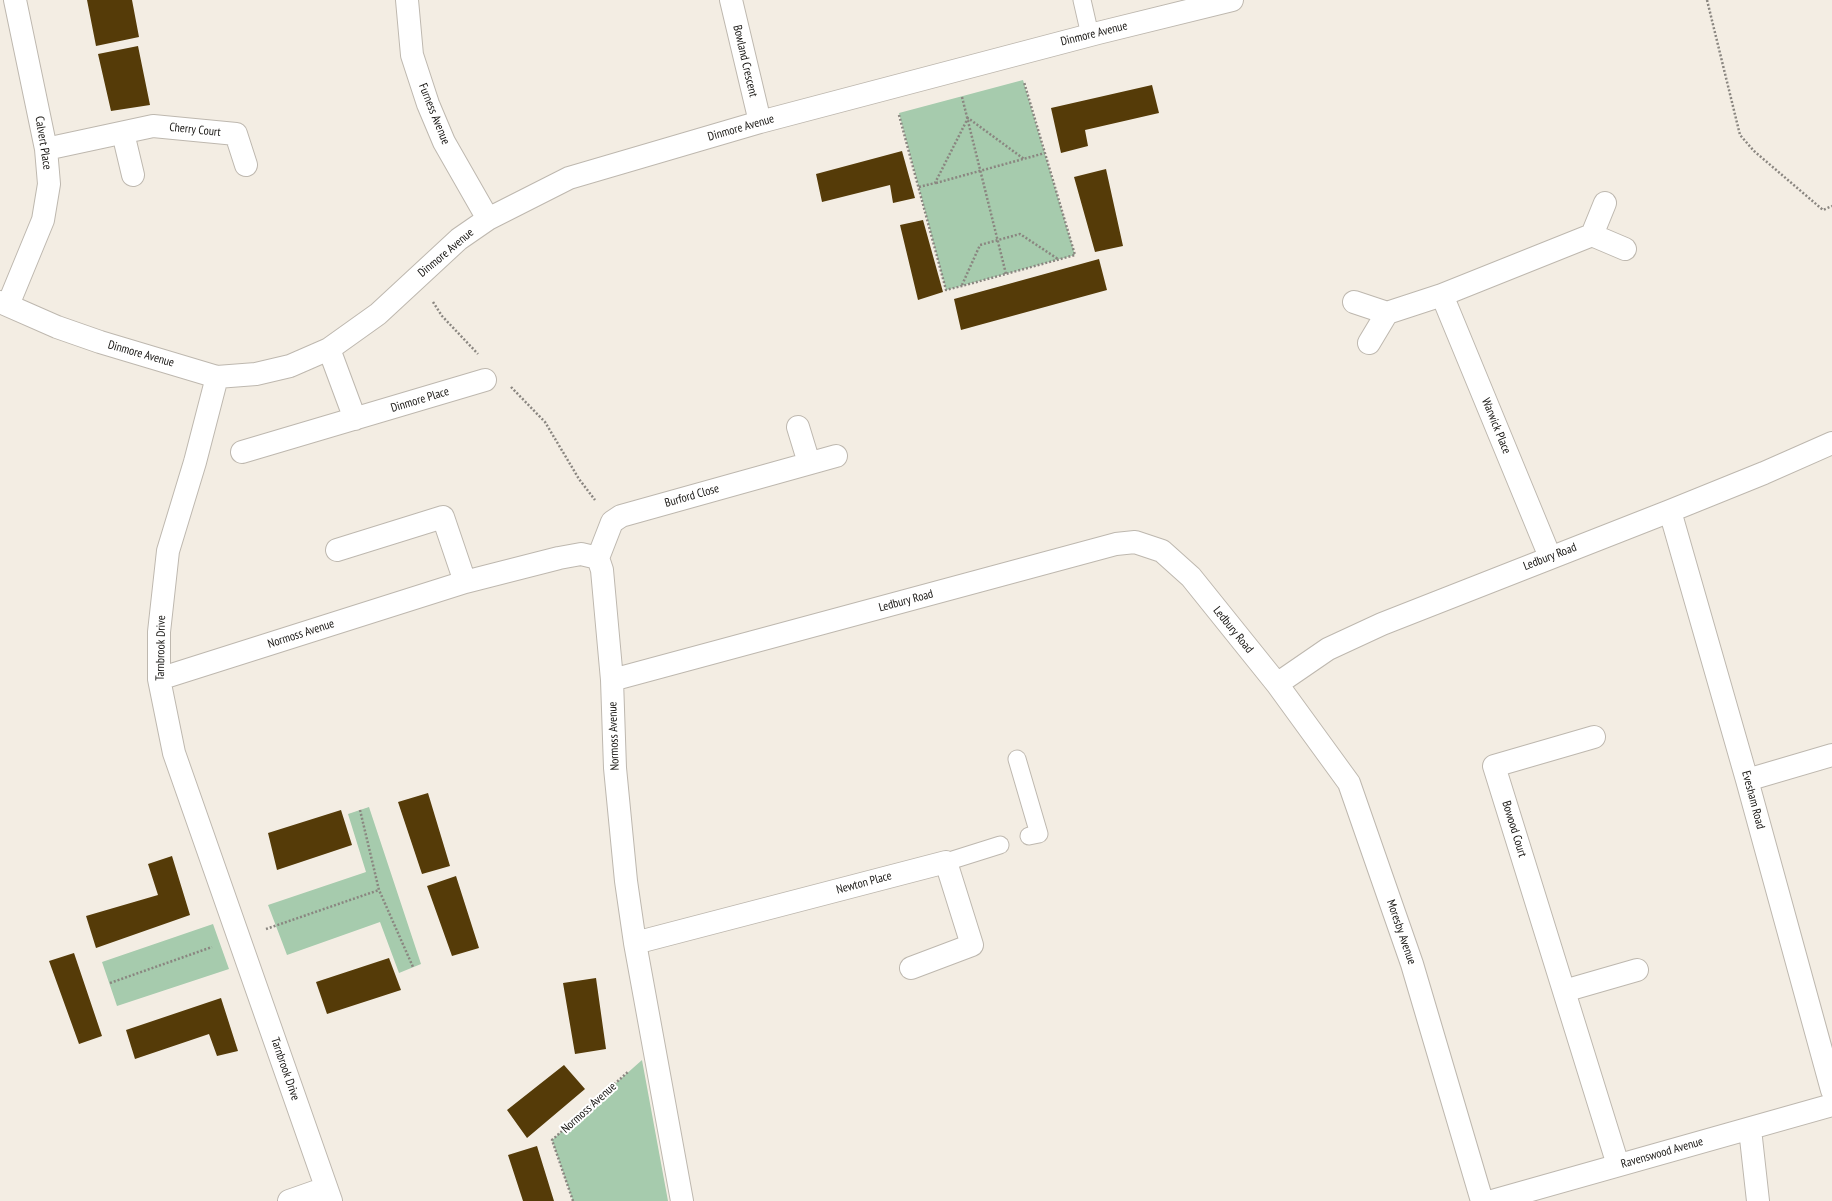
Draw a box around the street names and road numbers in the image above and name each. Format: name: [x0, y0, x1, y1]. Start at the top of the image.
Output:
street label: Dinmore Avenue: [1059, 19, 1129, 49]
street label: Bowland Crescent: [730, 24, 760, 98]
street label: Furness Avenue: [415, 81, 453, 147]
street label: Dinmore Avenue: [706, 112, 776, 144]
street label: Calvert Place: [32, 115, 54, 171]
street label: Cherry Court: [168, 120, 222, 140]
street label: Dinmore Avenue: [415, 226, 477, 280]
street label: Dinmore Avenue: [106, 338, 176, 370]
street label: Dinmore Place: [389, 384, 451, 416]
street label: Warwick Place: [1478, 396, 1514, 456]
street label: Burford Close: [663, 481, 721, 511]
street label: Ledbury Road: [1521, 540, 1579, 574]
street label: Ledbury Road: [877, 587, 935, 615]
street label: Ledbury Road: [1210, 604, 1256, 656]
street label: Tarnbrook Drive: [153, 615, 169, 681]
street label: Normoss Avenue: [266, 617, 336, 651]
street label: Normoss Avenue: [606, 701, 622, 771]
street label: Evesham Road: [1738, 769, 1768, 831]
street label: Bowood Court: [1499, 799, 1529, 859]
street label: Newton Place: [835, 869, 893, 897]
street label: Moresby Avenue: [1383, 898, 1419, 966]
street label: Tarnbrook Drive: [268, 1036, 302, 1102]
street label: Normoss Avenue: [559, 1080, 619, 1136]
street label: Ravenswood Avenue: [1619, 1134, 1705, 1172]

